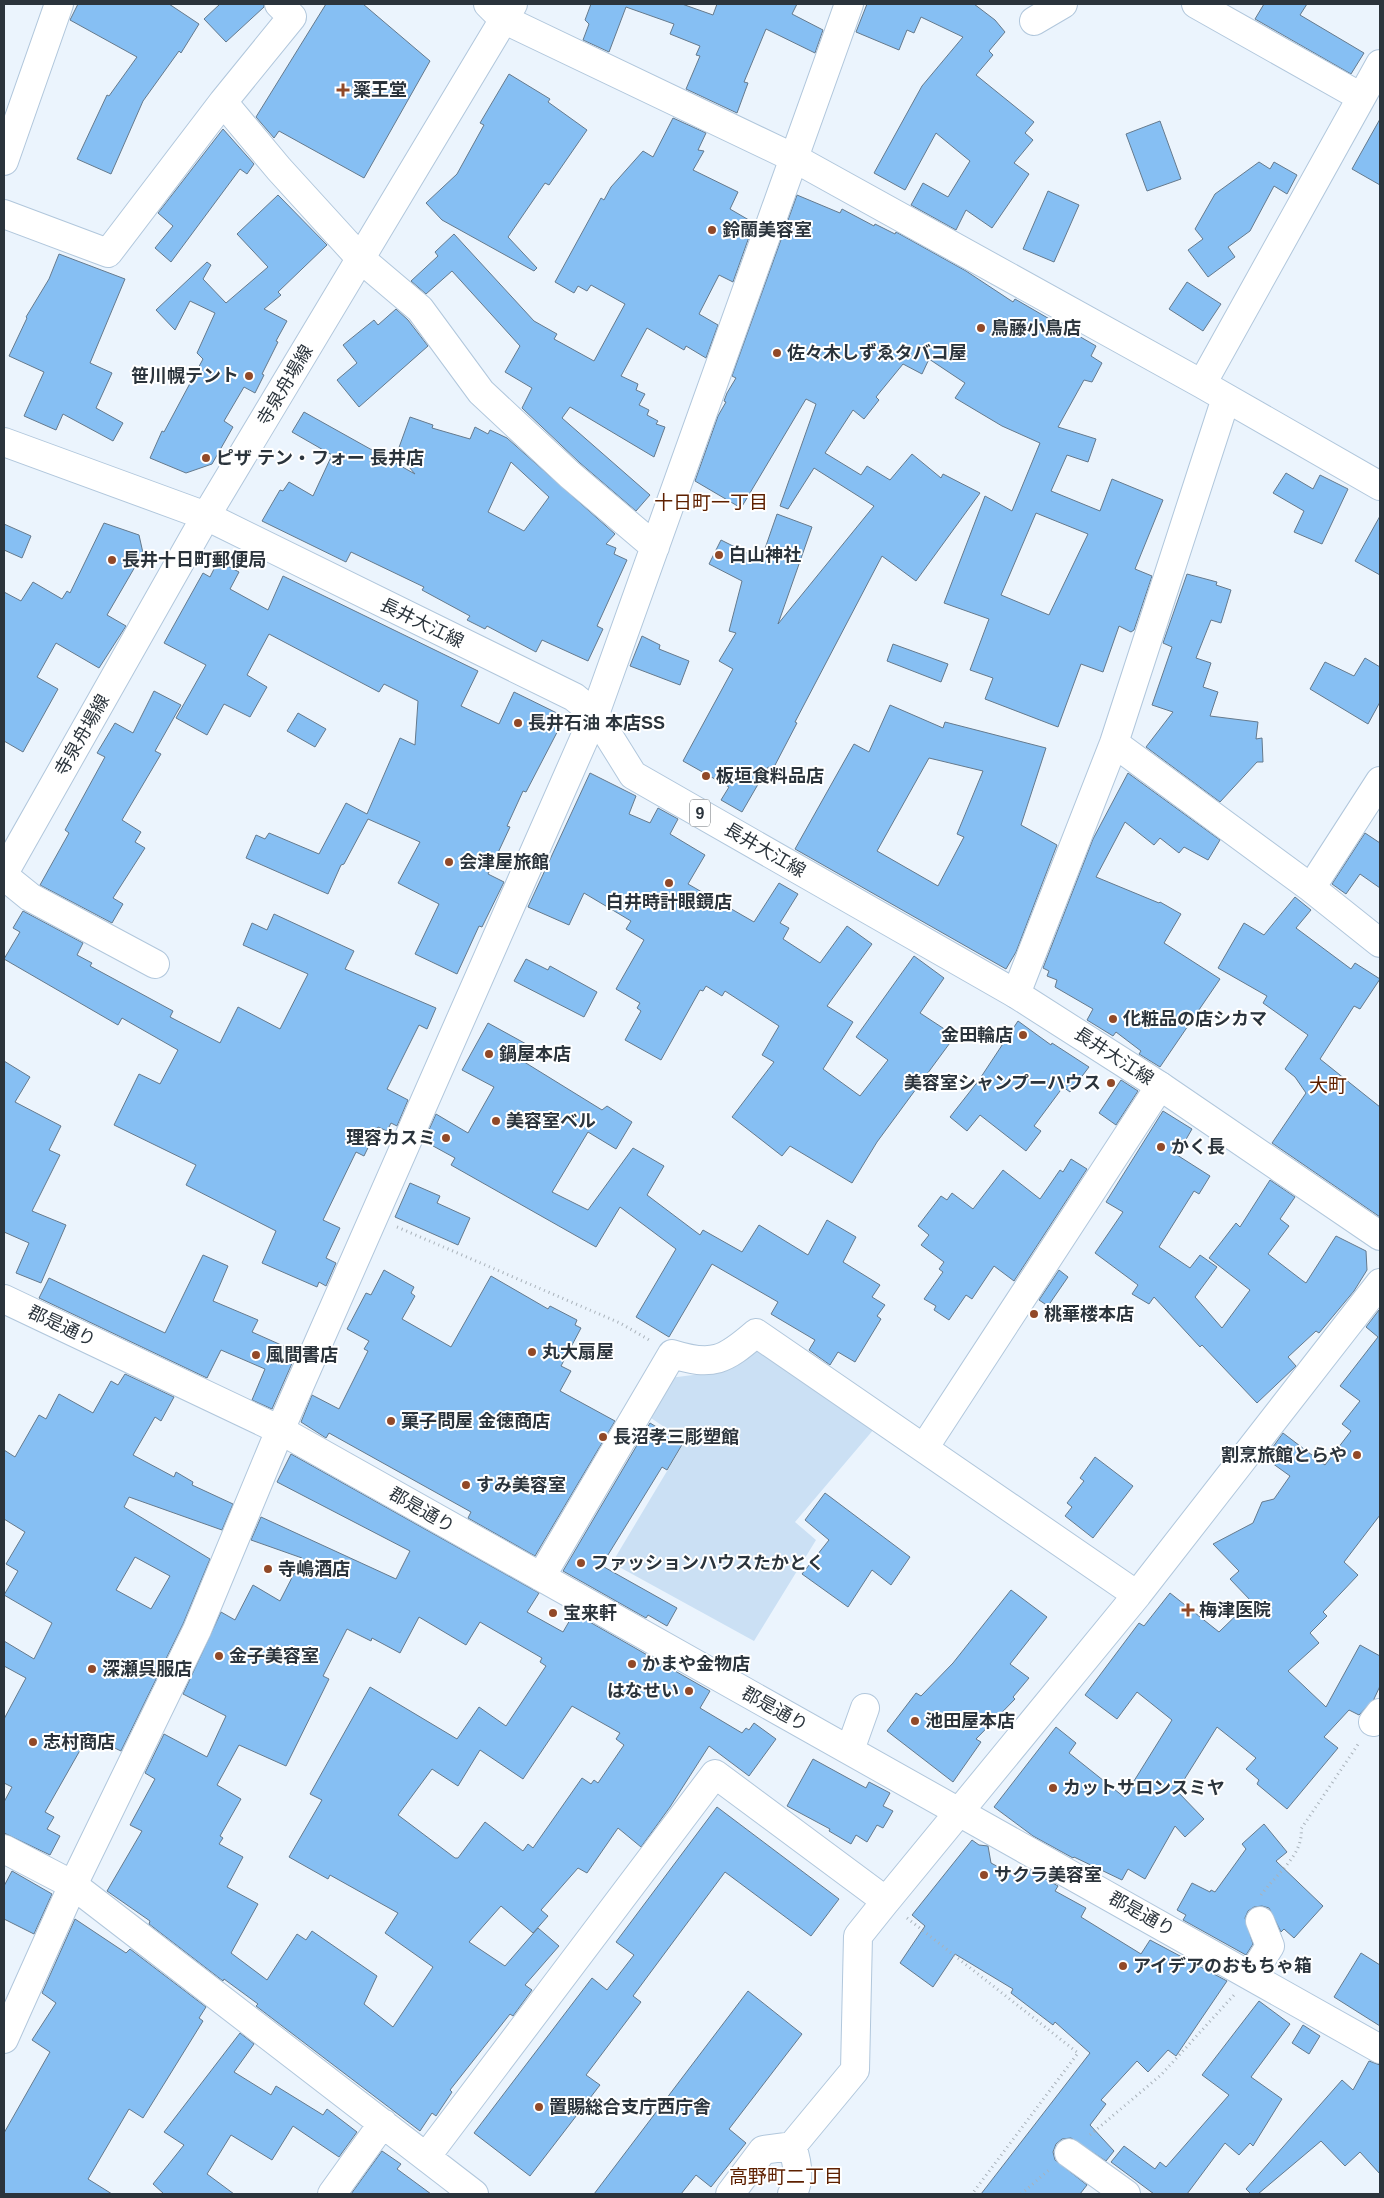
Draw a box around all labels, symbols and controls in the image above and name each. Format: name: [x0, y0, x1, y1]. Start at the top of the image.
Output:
place label: 薬王堂: [353, 80, 407, 100]
marker: 薬王堂: [337, 84, 349, 96]
place label: 鈴蘭美容室: [722, 220, 812, 240]
marker: 鈴蘭美容室: [706, 224, 718, 236]
place label: 鳥藤小鳥店: [991, 318, 1081, 338]
marker: 鳥藤小鳥店: [975, 322, 987, 334]
street label: 寺泉舟場線: [253, 341, 317, 429]
place label: 佐々木しずゑタバコ屋: [787, 342, 967, 363]
marker: 佐々木しずゑタバコ屋: [771, 347, 783, 359]
place label: 笹川幌テント: [131, 366, 239, 386]
marker: 笹川幌テント: [243, 370, 255, 382]
place label: ピザ テン・フォー 長井店: [216, 448, 424, 468]
marker: ピザ テン・フォー 長井店: [200, 452, 212, 464]
district label: 十日町一丁目: [654, 492, 768, 513]
place label: 白山神社: [729, 545, 801, 565]
marker: 白山神社: [713, 549, 725, 561]
place label: 長井十日町郵便局: [122, 550, 266, 570]
marker: 長井十日町郵便局: [106, 554, 118, 566]
street label: 長井大江線: [377, 594, 467, 652]
street label: 寺泉舟場線: [51, 691, 113, 779]
place label: 長井石油 本店SS: [528, 713, 665, 733]
marker: 長井石油 本店SS: [512, 717, 524, 729]
place label: 板垣食料品店: [716, 766, 824, 786]
marker: 板垣食料品店: [700, 770, 712, 782]
road number: 9: [690, 800, 710, 826]
street label: 長井大江線: [721, 819, 809, 881]
place label: 会津屋旅館: [459, 852, 549, 872]
marker: 会津屋旅館: [443, 856, 455, 868]
marker: 白井時計眼鏡店: [663, 877, 675, 889]
place label: 白井時計眼鏡店: [606, 892, 732, 912]
place label: 化粧品の店シカマ: [1123, 1009, 1267, 1029]
marker: 化粧品の店シカマ: [1107, 1013, 1119, 1025]
street label: 長井大江線: [1071, 1023, 1157, 1089]
place label: 金田輪店: [941, 1025, 1013, 1045]
marker: 金田輪店: [1017, 1029, 1029, 1041]
place label: 鍋屋本店: [499, 1044, 571, 1064]
marker: 鍋屋本店: [483, 1048, 495, 1060]
place label: 美容室シャンプーハウス: [904, 1073, 1101, 1093]
district label: 大町: [1309, 1075, 1347, 1096]
marker: 美容室シャンプーハウス: [1105, 1077, 1117, 1089]
place label: 美容室ベル: [506, 1111, 596, 1131]
marker: 美容室ベル: [490, 1115, 502, 1127]
place label: 理容カスミ: [346, 1128, 436, 1148]
marker: 理容カスミ: [440, 1132, 452, 1144]
place label: かく長: [1171, 1137, 1225, 1157]
marker: かく長: [1155, 1141, 1167, 1153]
street label: 郡是通り: [25, 1302, 99, 1350]
place label: 桃華楼本店: [1044, 1304, 1134, 1324]
marker: 桃華楼本店: [1028, 1308, 1040, 1320]
place label: 丸大扇屋: [542, 1342, 614, 1362]
place label: 風間書店: [266, 1345, 338, 1365]
marker: 丸大扇屋: [526, 1346, 538, 1358]
marker: 風間書店: [250, 1349, 262, 1361]
place label: 菓子問屋 金徳商店: [401, 1411, 550, 1431]
marker: 菓子問屋 金徳商店: [385, 1415, 397, 1427]
place label: 長沼孝三彫塑館: [613, 1427, 739, 1447]
marker: 長沼孝三彫塑館: [597, 1431, 609, 1443]
place label: 割烹旅館とらや: [1221, 1445, 1347, 1465]
marker: 割烹旅館とらや: [1351, 1449, 1363, 1461]
place label: すみ美容室: [476, 1475, 566, 1495]
marker: すみ美容室: [460, 1479, 472, 1491]
street label: 郡是通り: [386, 1483, 458, 1537]
place label: ファッションハウスたかとく: [591, 1553, 824, 1573]
marker: ファッションハウスたかとく: [575, 1557, 587, 1569]
place label: 寺嶋酒店: [278, 1559, 350, 1579]
marker: 寺嶋酒店: [262, 1563, 274, 1575]
place label: 梅津医院: [1199, 1600, 1271, 1620]
place label: 宝来軒: [563, 1603, 617, 1623]
marker: 梅津医院: [1181, 1603, 1195, 1617]
marker: 宝来軒: [547, 1607, 559, 1619]
place label: 金子美容室: [229, 1646, 319, 1666]
marker: 金子美容室: [213, 1650, 225, 1662]
place label: かまや金物店: [642, 1654, 750, 1674]
marker: かまや金物店: [626, 1658, 638, 1670]
place label: 深瀬呉服店: [102, 1659, 192, 1679]
marker: 深瀬呉服店: [86, 1663, 98, 1675]
place label: はなせい: [607, 1681, 679, 1701]
street label: 郡是通り: [739, 1683, 811, 1735]
marker: はなせい: [683, 1685, 695, 1697]
place label: 池田屋本店: [925, 1711, 1015, 1731]
marker: 池田屋本店: [909, 1715, 921, 1727]
place label: 志村商店: [43, 1732, 115, 1752]
marker: 志村商店: [27, 1736, 39, 1748]
place label: カットサロンスミヤ: [1063, 1778, 1225, 1798]
marker: カットサロンスミヤ: [1047, 1782, 1059, 1794]
place label: サクラ美容室: [994, 1865, 1102, 1885]
marker: サクラ美容室: [978, 1869, 990, 1881]
street label: 郡是通り: [1106, 1888, 1178, 1940]
place label: アイデアのおもちゃ箱: [1133, 1956, 1312, 1976]
marker: アイデアのおもちゃ箱: [1117, 1960, 1129, 1972]
place label: 置賜総合支庁西庁舎: [549, 2097, 711, 2117]
marker: 置賜総合支庁西庁舎: [533, 2101, 545, 2113]
district label: 高野町二丁目: [729, 2166, 843, 2187]

